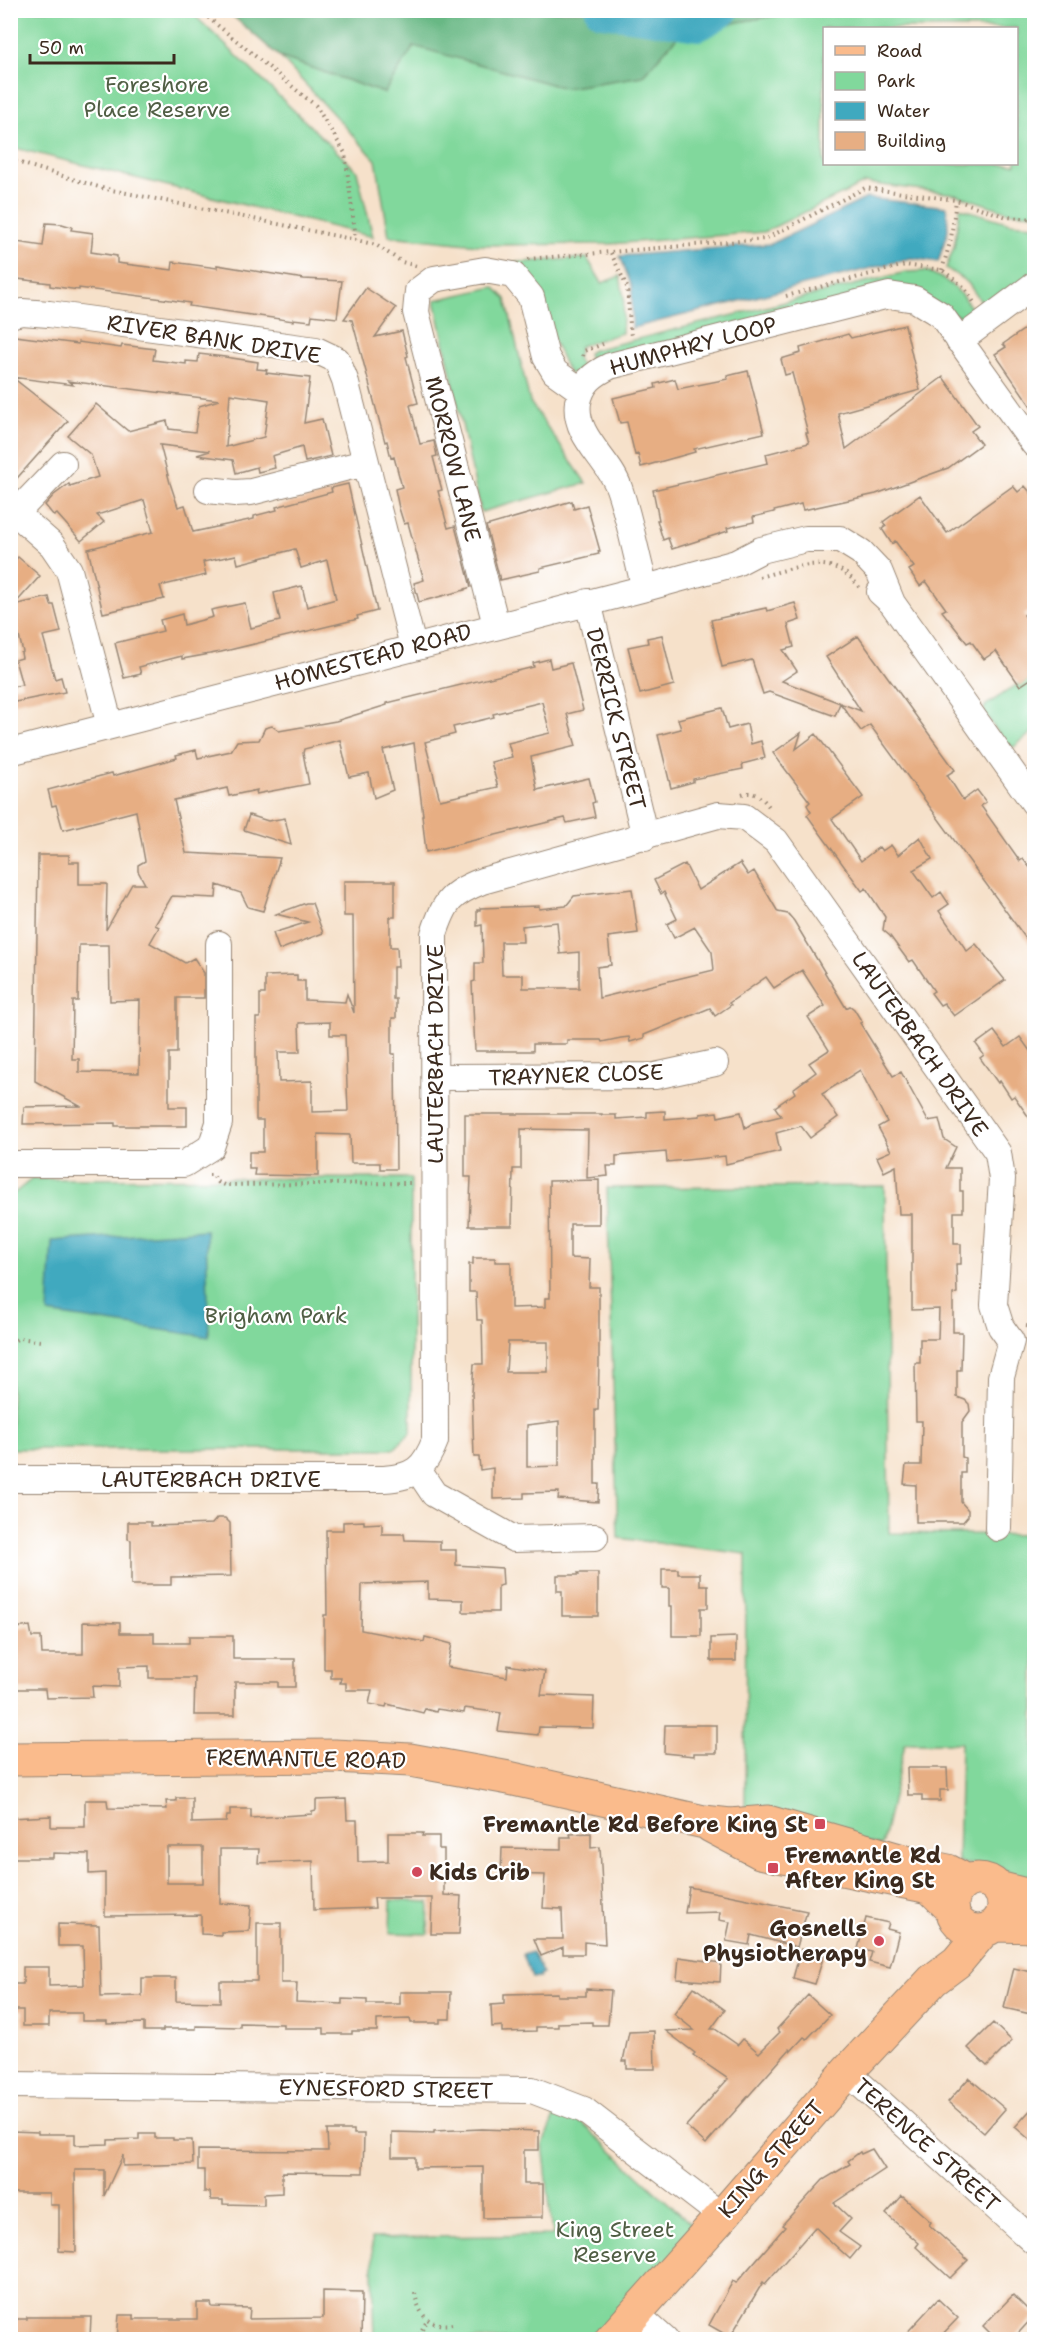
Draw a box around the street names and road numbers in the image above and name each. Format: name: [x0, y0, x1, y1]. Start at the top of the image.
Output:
street label: RIVER BANK DRIVE: [105, 308, 323, 370]
street label: HUMPHRY LOOP: [606, 310, 780, 382]
street label: MORROW LANE: [418, 373, 488, 545]
street label: HOMESTEAD ROAD: [271, 617, 475, 697]
street label: DERRICK STREET: [579, 625, 653, 813]
street label: LAUTERBACH DRIVE: [421, 944, 450, 1164]
street label: LAUTERBACH DRIVE: [845, 946, 995, 1142]
street label: TRAYNER CLOSE: [488, 1057, 664, 1093]
street label: LAUTERBACH DRIVE: [101, 1465, 321, 1494]
street label: FREMANTLE ROAD: [206, 1743, 406, 1775]
street label: TERENCE STREET: [848, 2072, 1006, 2219]
street label: EYNESFORD STREET: [278, 2073, 494, 2105]
street label: KING STREET: [712, 2093, 831, 2224]

